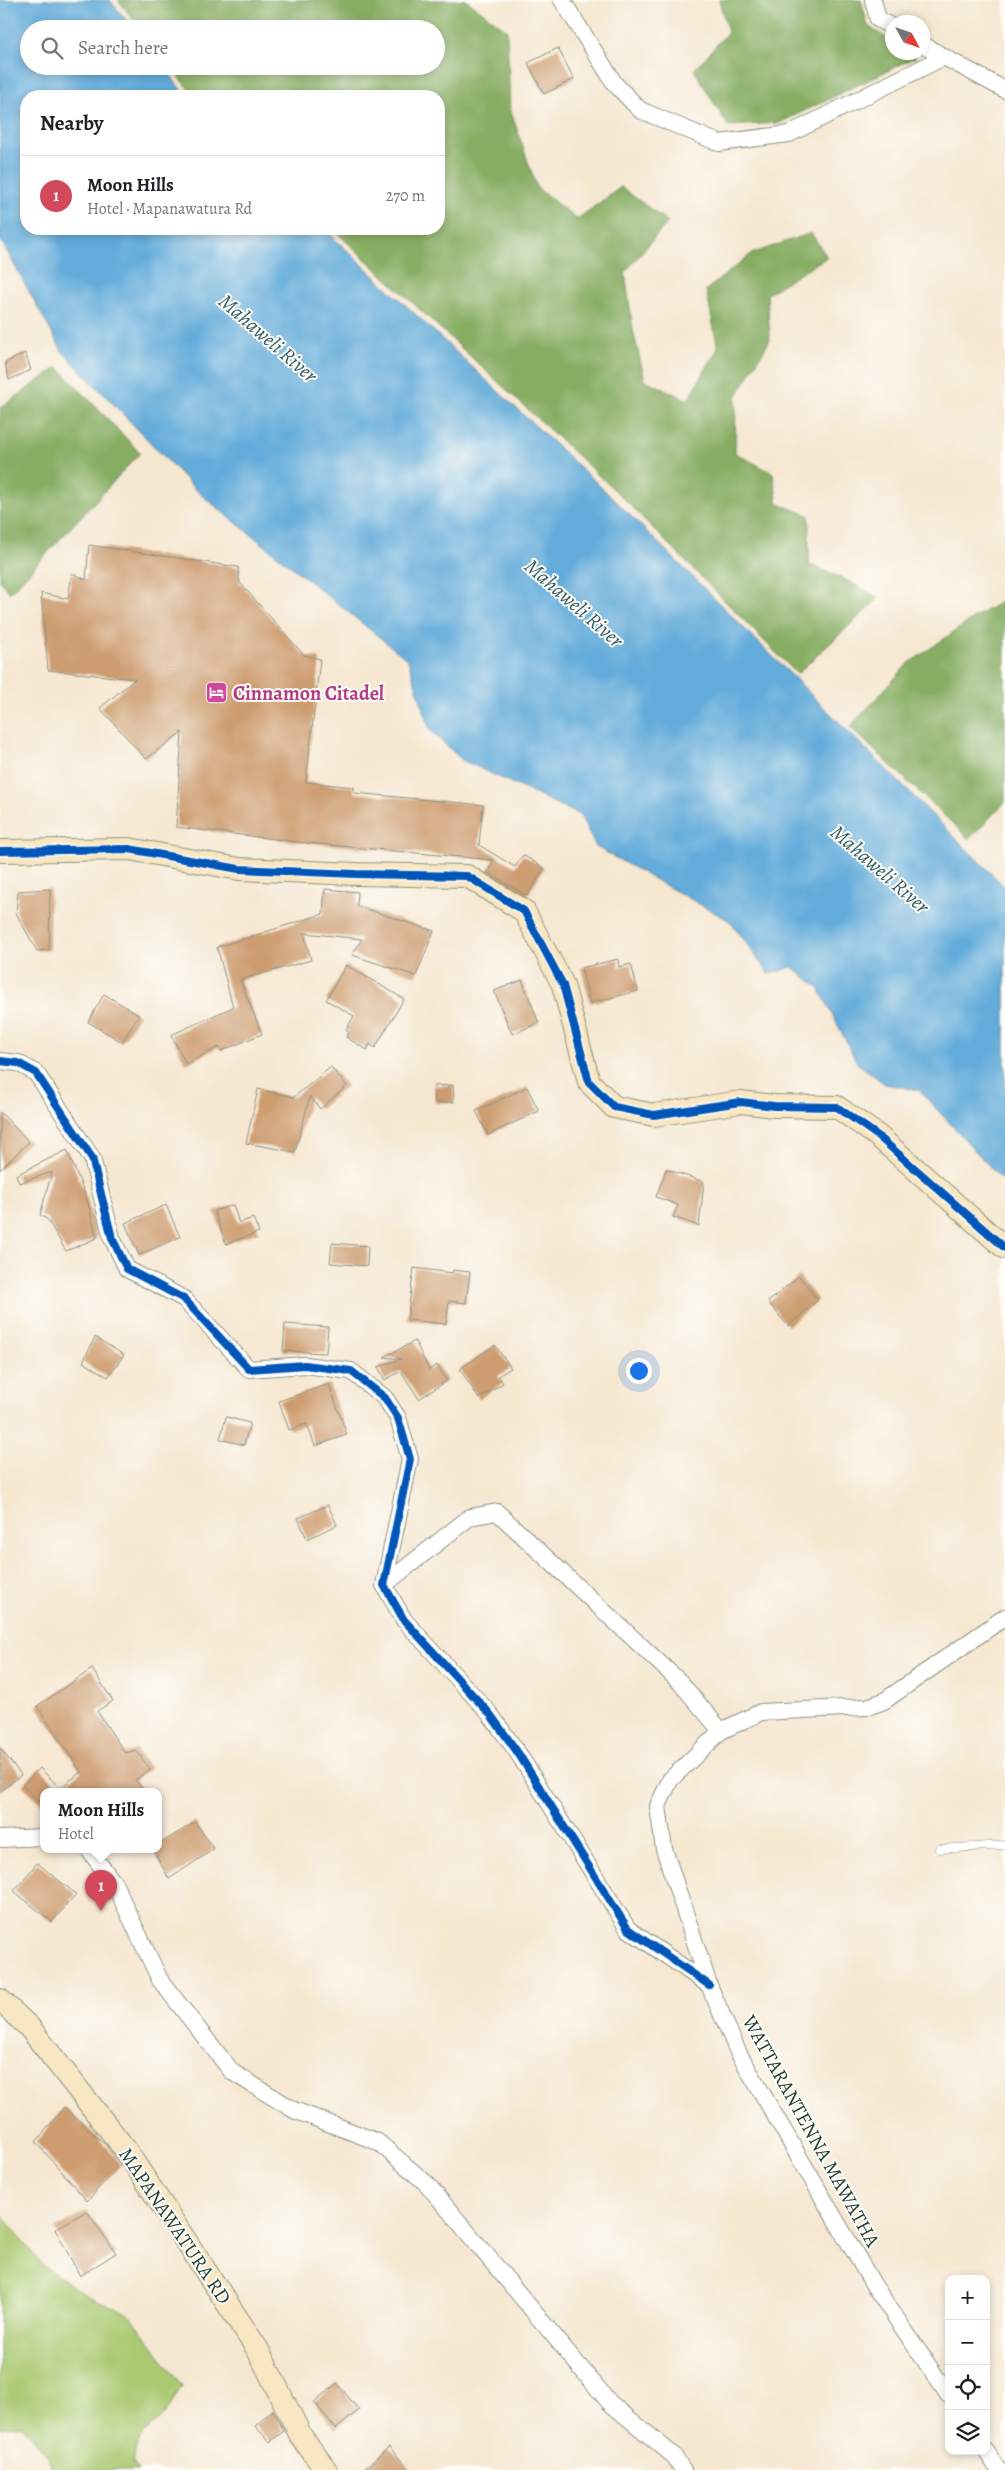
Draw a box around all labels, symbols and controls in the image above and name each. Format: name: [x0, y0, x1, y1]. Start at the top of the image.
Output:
north arrow: [885, 15, 930, 60]
search box: [20, 20, 445, 75]
icon: search: [38, 34, 66, 62]
text: Search here: [78, 35, 168, 61]
text: Nearby: [40, 109, 103, 137]
text: Moon Hills: [87, 172, 174, 198]
text: 1: [53, 185, 59, 207]
text: 270 m: [386, 185, 425, 207]
text: Hotel · Mapanawatura Rd: [87, 198, 252, 220]
water label: Mahaweli River: [213, 287, 324, 389]
water label: Mahaweli River: [519, 552, 630, 654]
place label: Cinnamon Citadel: [233, 680, 385, 707]
hotel icon: Cinnamon Citadel: [205, 681, 229, 705]
water label: Mahaweli River: [825, 818, 936, 920]
your location: [626, 1358, 652, 1384]
popup: [40, 1788, 162, 1853]
text: Moon Hills: [58, 1797, 144, 1823]
text: Hotel: [58, 1823, 94, 1845]
pin: 1: [85, 1870, 117, 1911]
street label: WATTARANTENNA MAWATHA: [735, 2009, 886, 2252]
street label: MAPANAWATURA RD: [113, 2142, 237, 2310]
map controls: [945, 2275, 990, 2455]
button: +: [945, 2275, 990, 2320]
button: −: [945, 2320, 990, 2365]
button: locate: [945, 2365, 990, 2410]
button: layers: [945, 2410, 990, 2455]

